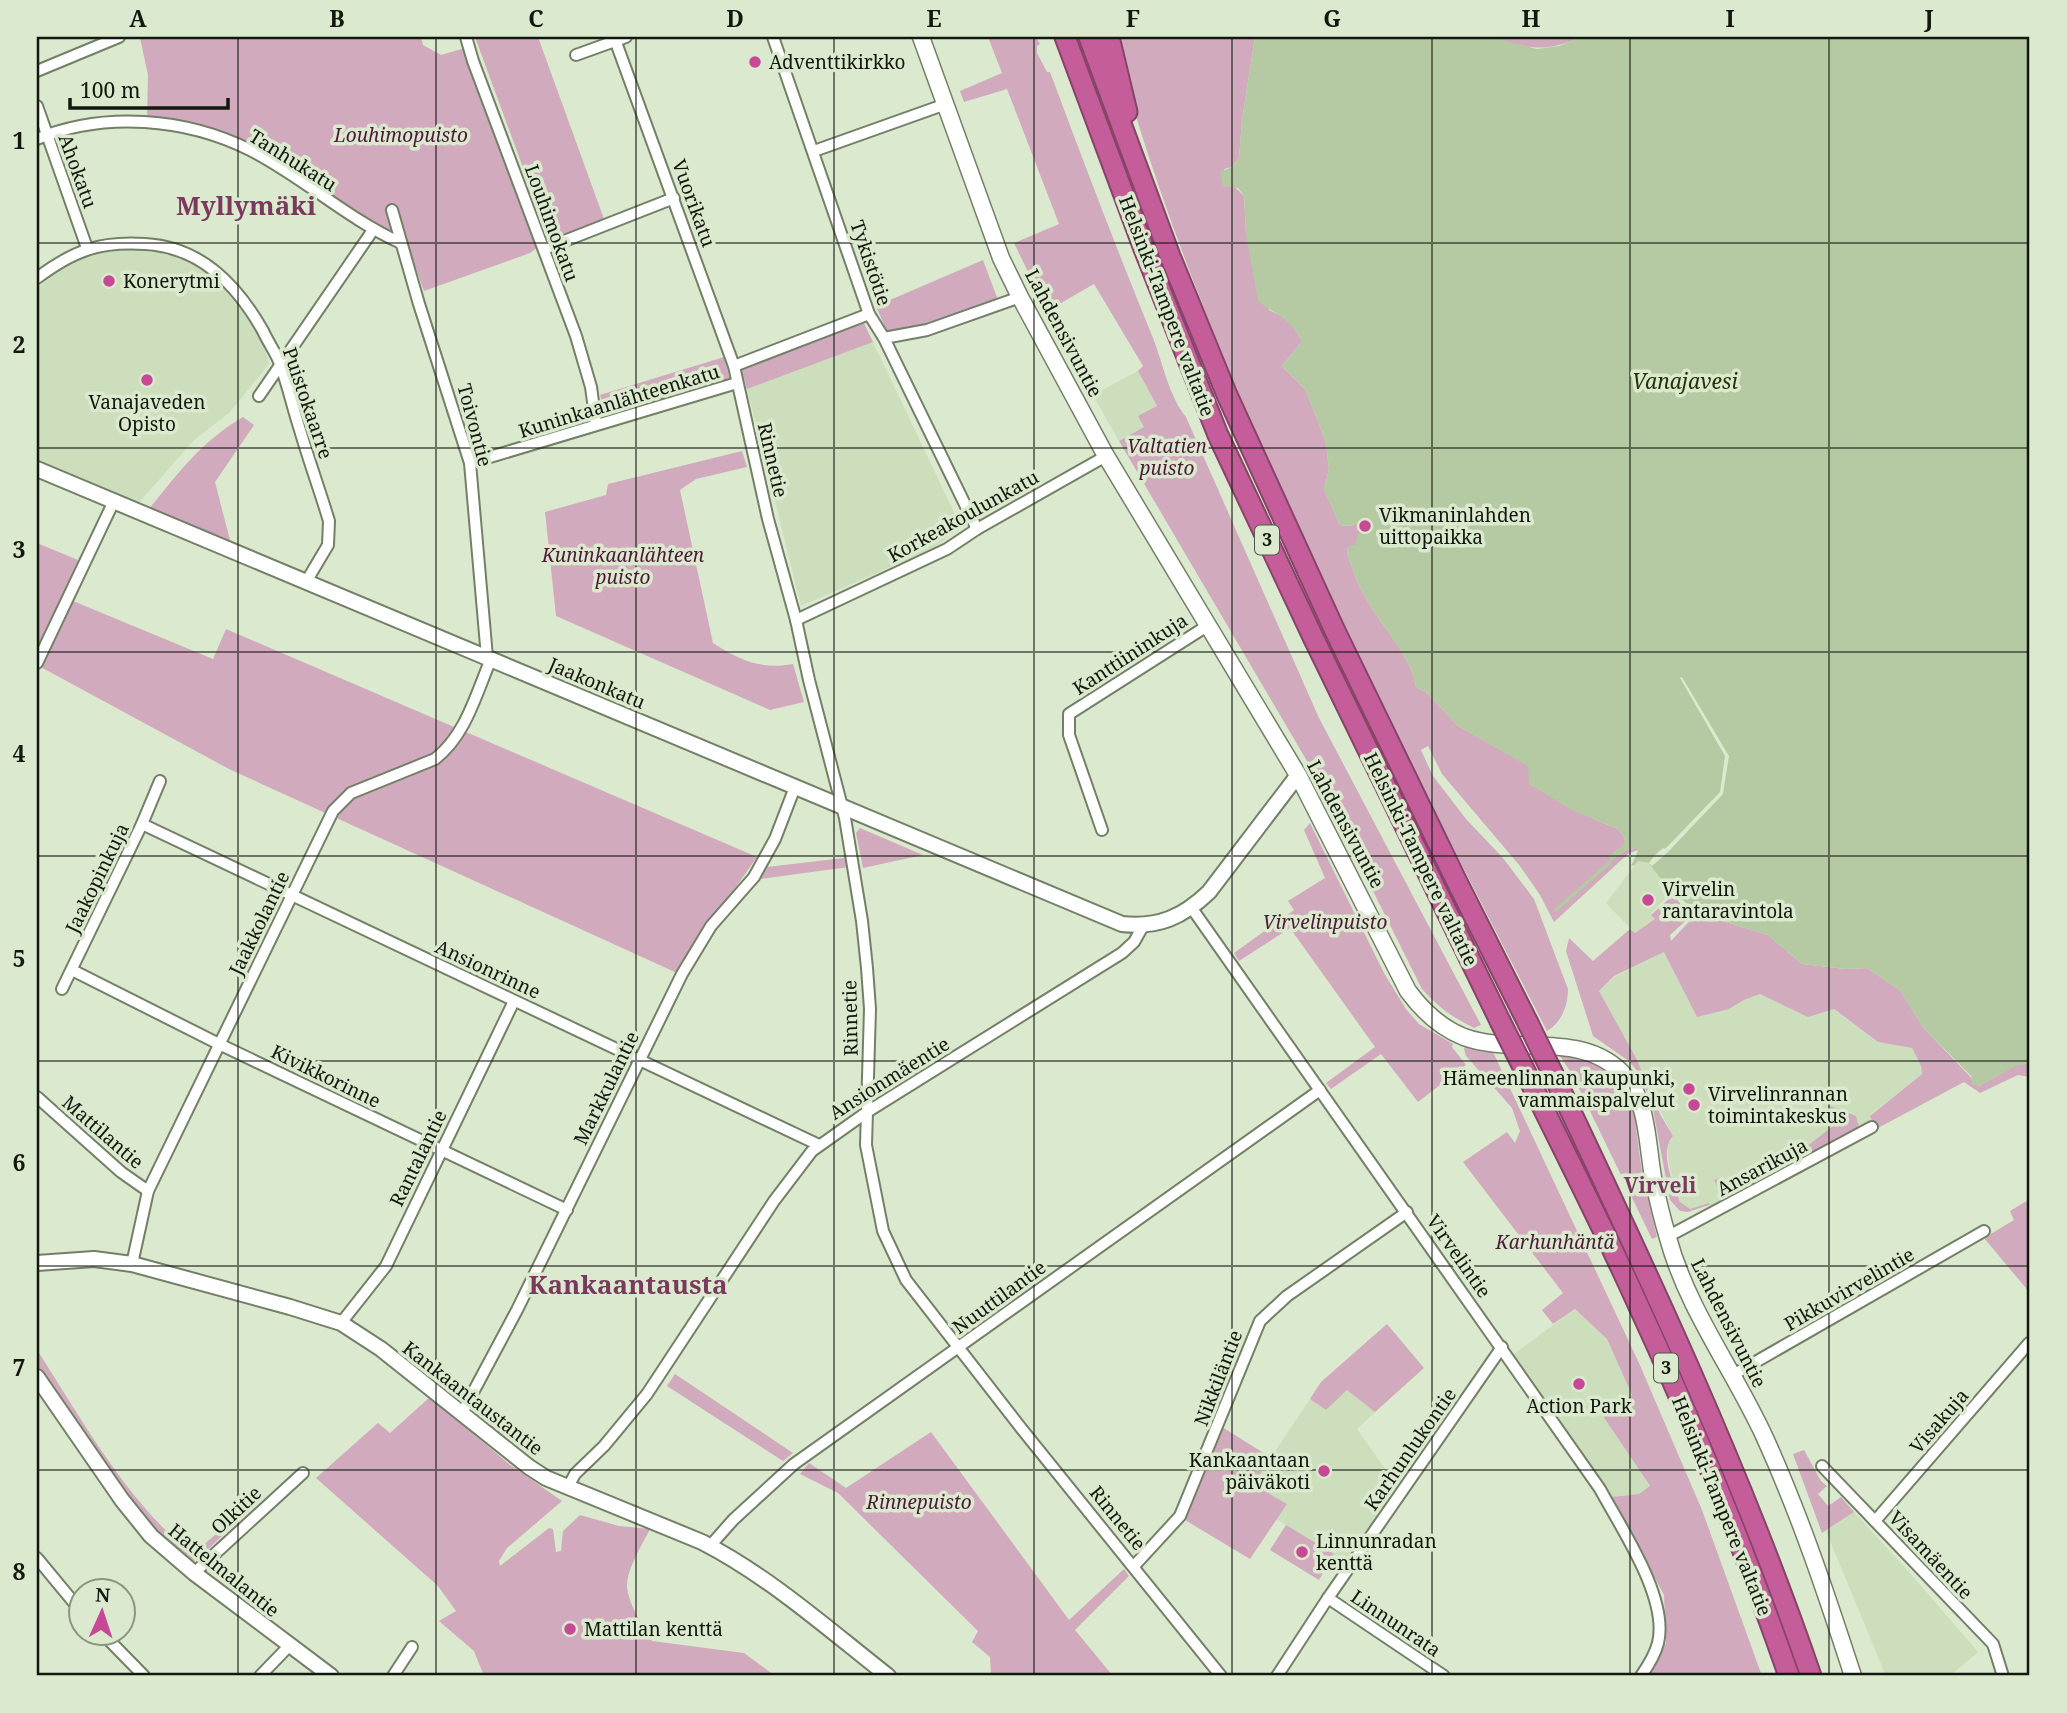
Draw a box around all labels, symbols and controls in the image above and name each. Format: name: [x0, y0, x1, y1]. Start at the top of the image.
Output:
text: A: [129, 2, 147, 34]
text: B: [329, 2, 345, 34]
text: C: [528, 2, 544, 34]
text: D: [726, 2, 744, 34]
text: E: [926, 2, 942, 34]
text: F: [1126, 2, 1140, 34]
text: G: [1323, 2, 1341, 34]
text: H: [1522, 2, 1541, 34]
text: I: [1725, 2, 1735, 34]
text: J: [1923, 2, 1934, 34]
place label: Adventtikirkko: [769, 49, 906, 75]
marker: Adventtikirkko: [747, 54, 763, 70]
scale bar: [70, 66, 228, 110]
text: 100 m: [80, 76, 141, 104]
park label: Louhimopuisto: [333, 122, 468, 148]
street label: Tanhukatu: [244, 123, 342, 197]
text: 1: [13, 124, 26, 156]
street label: Ahokatu: [53, 130, 103, 212]
street label: Vuorikatu: [666, 156, 722, 250]
street label: Louhimokatu: [519, 161, 585, 285]
district label: Myllymäki: [176, 187, 316, 223]
street label: Helsinki-Tampere valtatie: [1113, 192, 1221, 420]
street label: Tykistötie: [844, 217, 898, 309]
street label: Lahdensivuntie: [1019, 264, 1109, 402]
place label: Konerytmi: [123, 268, 220, 294]
marker: Konerytmi: [101, 273, 117, 289]
text: 2: [13, 328, 26, 360]
street label: Puistokaarre: [277, 344, 339, 462]
street label: Kuninkaanlähteenkatu: [515, 358, 723, 444]
water label: Vanajavesi: [1632, 367, 1739, 395]
marker: Vanajaveden Opisto: [139, 372, 155, 388]
street label: Toivontie: [451, 381, 499, 469]
place label: Vanajaveden Opisto: [89, 389, 205, 437]
street label: Rinnetie: [752, 420, 794, 500]
park label: Valtatien puisto: [1127, 433, 1208, 481]
street label: Korkeakoulunkatu: [883, 464, 1043, 568]
place label: Vikmaninlahden uittopaikka: [1379, 502, 1531, 550]
marker: Vikmaninlahden uittopaikka: [1357, 518, 1373, 534]
road number: 3: [1255, 526, 1279, 554]
text: 3: [13, 533, 26, 565]
park label: Kuninkaanlähteen puisto: [541, 542, 705, 590]
street label: Kanttiininkuja: [1068, 607, 1192, 701]
street label: Jaakonkatu: [544, 651, 649, 715]
text: 4: [13, 737, 26, 769]
street label: Helsinki-Tampere valtatie: [1358, 748, 1484, 970]
street label: Lahdensivuntie: [1301, 755, 1391, 893]
street label: Jaakopinkuja: [59, 819, 135, 938]
street label: Jaakkolantie: [222, 867, 295, 980]
place label: Virvelin rantaravintola: [1662, 876, 1794, 924]
marker: Virvelin rantaravintola: [1640, 892, 1656, 908]
park label: Virvelinpuisto: [1263, 909, 1388, 935]
street label: Ansionrinne: [431, 933, 545, 1005]
text: 5: [13, 942, 26, 974]
street label: Rinnetie: [836, 980, 864, 1056]
street label: Markkulantie: [567, 1027, 645, 1149]
street label: Ansionmäentie: [824, 1031, 954, 1125]
street label: Kivikkorinne: [267, 1038, 385, 1114]
place label: Hämeenlinnan kaupunki, vammaispalvelut: [1443, 1065, 1675, 1113]
marker: Hämeenlinnan kaupunki, vammaispalvelut: [1681, 1081, 1697, 1097]
place label: Virvelinrannan toimintakeskus: [1708, 1081, 1848, 1129]
street label: Mattilantie: [57, 1089, 149, 1175]
marker: Virvelinrannan toimintakeskus: [1686, 1097, 1702, 1113]
street label: Rantalantie: [383, 1105, 453, 1211]
street label: Ansarikuja: [1712, 1132, 1812, 1202]
text: 6: [13, 1146, 26, 1178]
district label: Virveli: [1624, 1171, 1697, 1199]
street label: Virvelintie: [1421, 1209, 1497, 1303]
park label: Karhunhäntä: [1494, 1229, 1615, 1255]
street label: Pikkuvirvelintie: [1779, 1241, 1919, 1337]
street label: Nuuttilantie: [947, 1254, 1051, 1340]
street label: Lahdensivuntie: [1685, 1254, 1773, 1392]
district label: Kankaantausta: [528, 1266, 728, 1302]
street label: Nikkiläntie: [1188, 1326, 1248, 1430]
street label: Kankaantaustantie: [397, 1335, 549, 1461]
text: 7: [13, 1351, 26, 1383]
road number: 3: [1654, 1353, 1678, 1382]
marker: Action Park: [1571, 1376, 1587, 1392]
street label: Karhunlukontie: [1358, 1382, 1462, 1516]
street label: Visakuja: [1904, 1383, 1974, 1459]
street label: Helsinki-Tampere valtatie: [1666, 1392, 1778, 1620]
place label: Action Park: [1526, 1393, 1633, 1419]
place label: Kankaantaan päiväkoti: [1189, 1447, 1310, 1495]
marker: Kankaantaan päiväkoti: [1316, 1463, 1332, 1479]
street label: Olkitie: [205, 1480, 267, 1540]
street label: Rinnetie: [1084, 1480, 1152, 1556]
park label: Rinnepuisto: [865, 1489, 972, 1515]
street label: Visamäentie: [1883, 1505, 1979, 1605]
street label: Hattelmalantie: [163, 1517, 285, 1623]
place label: Linnunradan kenttä: [1316, 1528, 1437, 1576]
marker: Linnunradan kenttä: [1294, 1544, 1310, 1560]
text: 8: [13, 1555, 26, 1587]
north arrow: [66, 1576, 136, 1646]
text: N: [95, 1582, 111, 1608]
street label: Linnunrata: [1346, 1583, 1446, 1663]
place label: Mattilan kenttä: [584, 1616, 723, 1642]
marker: Mattilan kenttä: [562, 1621, 578, 1637]

